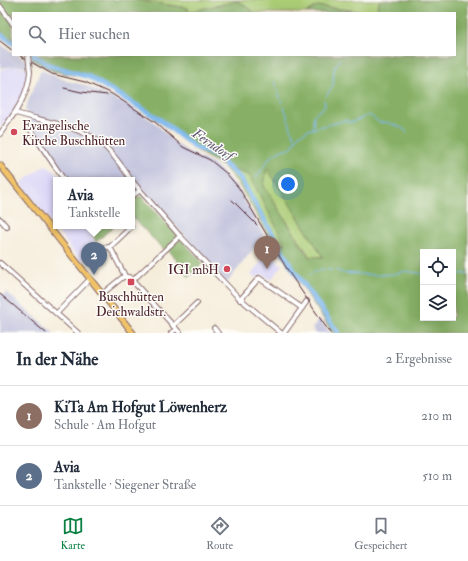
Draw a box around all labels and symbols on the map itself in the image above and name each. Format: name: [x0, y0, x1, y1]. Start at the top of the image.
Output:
place label: Evangelische Kirche Buschhütten: [22, 118, 126, 149]
water label: Ferndorf: [188, 124, 240, 166]
marker: Evangelische Kirche Buschhütten: [9, 127, 19, 137]
your location: [278, 174, 298, 194]
pin: 1: [254, 236, 280, 269]
pin: 2: [81, 242, 107, 275]
place label: IGI mbH: [168, 262, 219, 278]
marker: IGI mbH: [222, 264, 232, 274]
marker: Buschhütten Deichwaldstr.: [126, 277, 136, 287]
place label: Buschhütten Deichwaldstr.: [96, 289, 166, 320]

